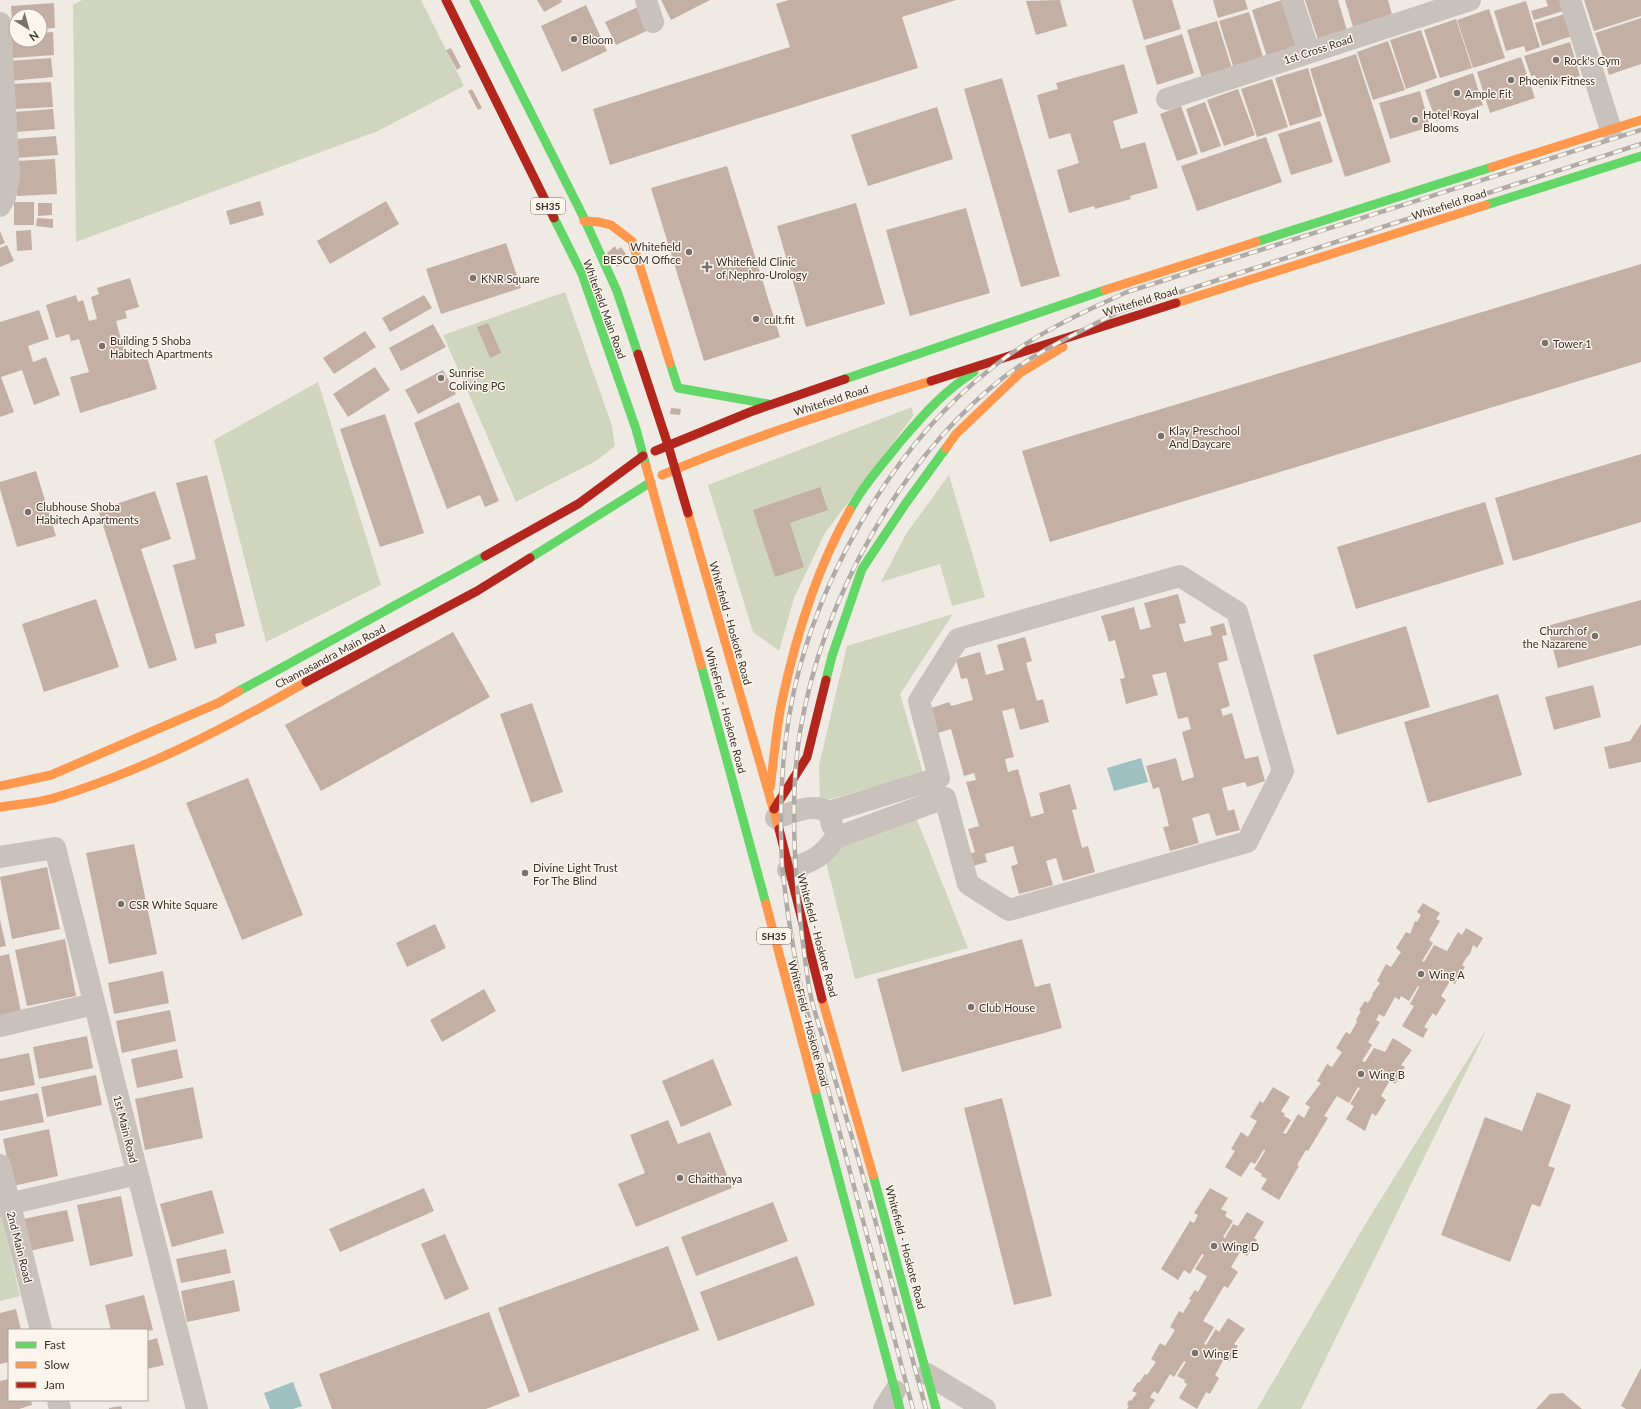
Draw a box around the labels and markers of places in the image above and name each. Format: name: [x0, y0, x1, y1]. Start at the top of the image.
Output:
place label: Bloom: [582, 33, 613, 46]
marker: Bloom: [569, 34, 579, 44]
place label: Rock's Gym: [1564, 54, 1620, 67]
marker: Rock's Gym: [1551, 55, 1561, 65]
place label: Phoenix Fitness: [1519, 74, 1595, 87]
marker: Phoenix Fitness: [1506, 75, 1516, 85]
place label: Ample Fit: [1465, 87, 1512, 100]
marker: Ample Fit: [1452, 88, 1462, 98]
place label: Hotel Royal Blooms: [1423, 108, 1479, 134]
marker: Hotel Royal Blooms: [1410, 115, 1420, 125]
place label: Whitefield BESCOM Office: [603, 240, 681, 266]
marker: Whitefield BESCOM Office: [684, 247, 694, 257]
place label: Whitefield Clinic of Nephro-Urology: [716, 255, 807, 281]
marker: Whitefield Clinic of Nephro-Urology: [701, 261, 713, 273]
place label: KNR Square: [481, 272, 540, 285]
marker: KNR Square: [468, 273, 478, 283]
place label: cult.fit: [764, 313, 795, 326]
marker: cult.fit: [751, 314, 761, 324]
place label: Building 5 Shoba Habitech Apartments: [110, 334, 213, 360]
place label: Tower 1: [1553, 337, 1592, 350]
marker: Tower 1: [1540, 338, 1550, 348]
marker: Building 5 Shoba Habitech Apartments: [97, 341, 107, 351]
place label: Sunrise Coliving PG: [449, 366, 505, 392]
marker: Sunrise Coliving PG: [436, 373, 446, 383]
place label: Klay Preschool And Daycare: [1169, 424, 1240, 450]
marker: Klay Preschool And Daycare: [1156, 431, 1166, 441]
place label: Clubhouse Shoba Habitech Apartments: [36, 500, 139, 526]
marker: Clubhouse Shoba Habitech Apartments: [23, 507, 33, 517]
place label: Church of the Nazarene: [1523, 624, 1587, 650]
marker: Church of the Nazarene: [1590, 631, 1600, 641]
place label: Divine Light Trust For The Blind: [533, 861, 618, 887]
marker: Divine Light Trust For The Blind: [520, 868, 530, 878]
place label: CSR White Square: [129, 898, 218, 911]
marker: CSR White Square: [116, 899, 126, 909]
place label: Wing A: [1429, 968, 1465, 981]
marker: Wing A: [1416, 969, 1426, 979]
place label: Club House: [979, 1001, 1035, 1014]
marker: Club House: [966, 1002, 976, 1012]
place label: Wing B: [1369, 1068, 1405, 1081]
marker: Wing B: [1356, 1069, 1366, 1079]
place label: Chaithanya: [688, 1172, 742, 1185]
marker: Chaithanya: [675, 1173, 685, 1183]
place label: Wing D: [1222, 1240, 1259, 1253]
marker: Wing D: [1209, 1241, 1219, 1251]
place label: Wing E: [1203, 1347, 1238, 1360]
marker: Wing E: [1190, 1348, 1200, 1358]

